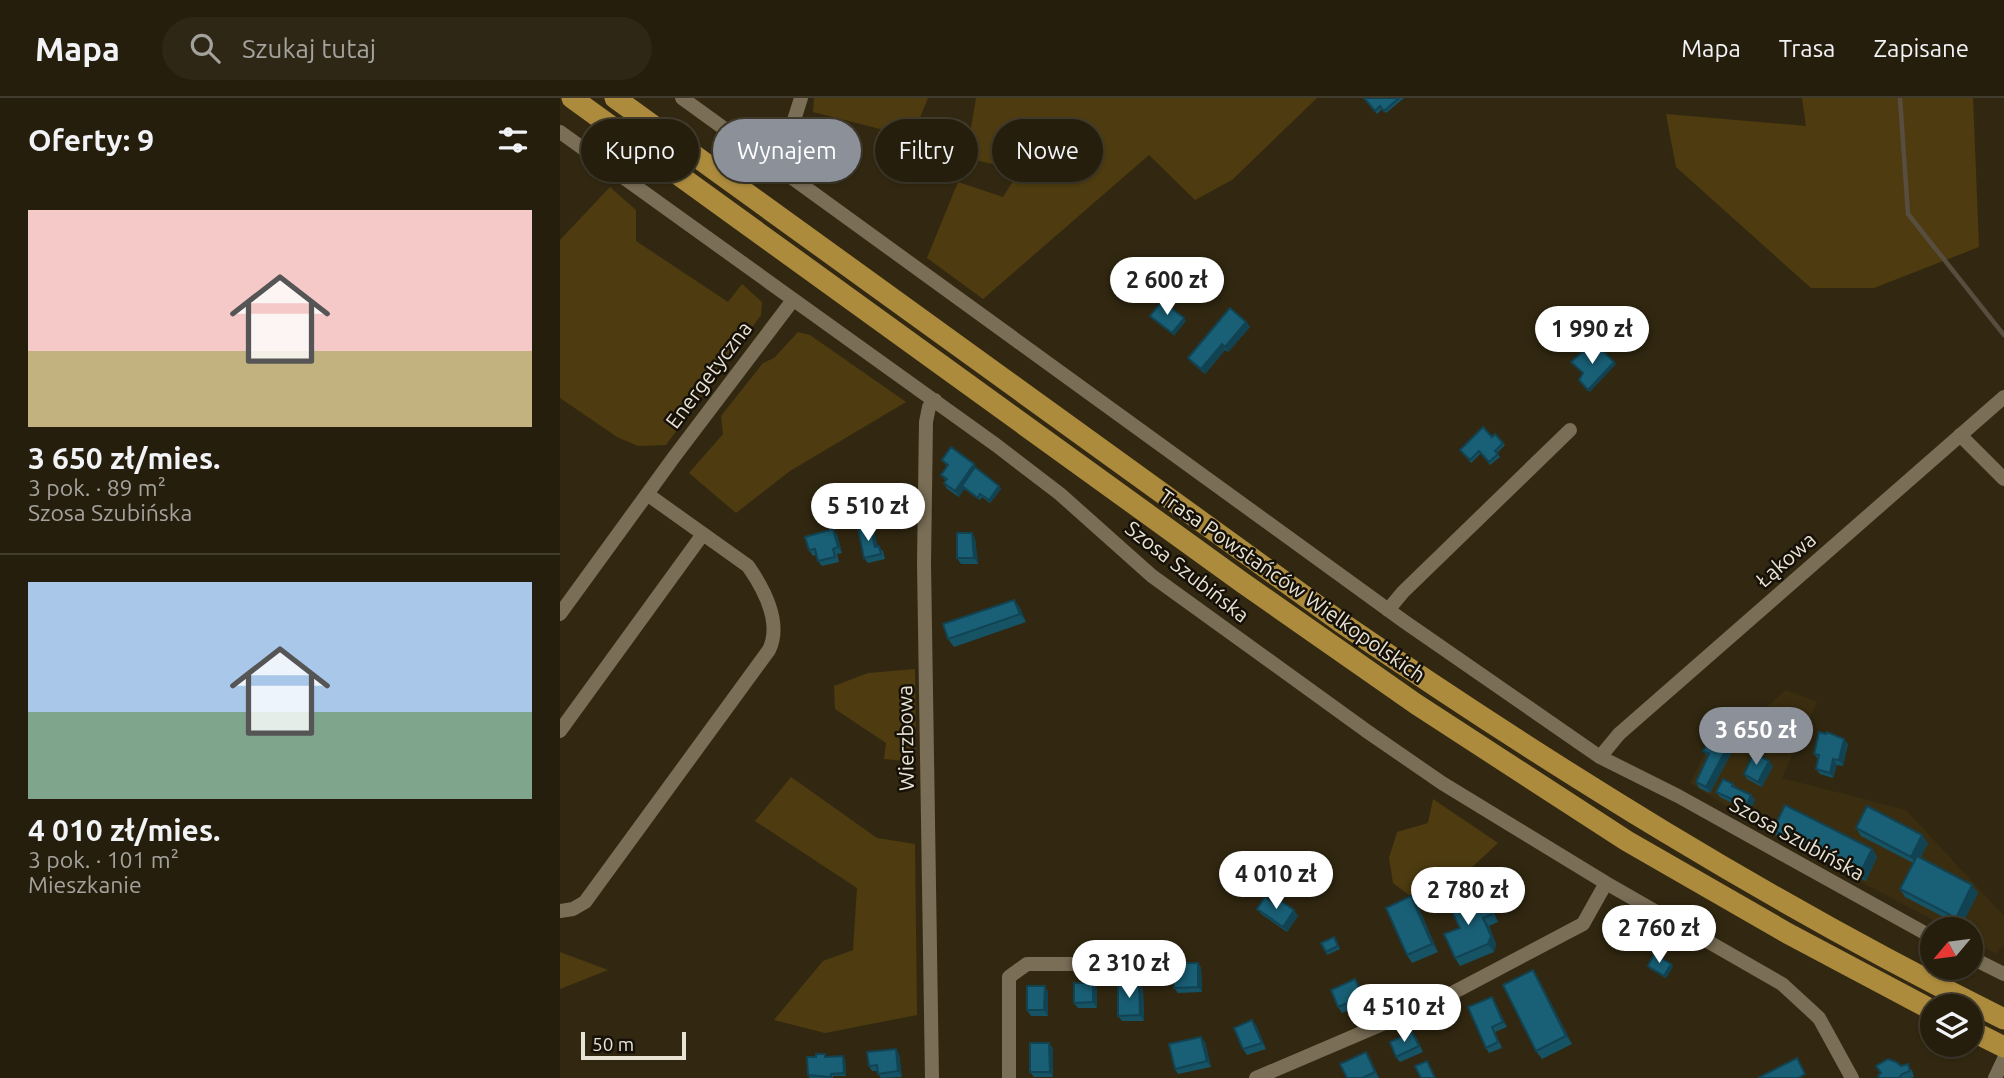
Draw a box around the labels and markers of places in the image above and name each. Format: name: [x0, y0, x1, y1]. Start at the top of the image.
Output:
pin: 2 600 zł: [1095, 258, 1239, 317]
pin: 1 990 zł: [1520, 306, 1664, 366]
pin: 5 510 zł: [796, 484, 940, 543]
pin: 3 650 zł: [1684, 708, 1828, 767]
pin: 4 010 zł: [1204, 852, 1348, 911]
pin: 2 780 zł: [1396, 868, 1540, 927]
pin: 2 760 zł: [1587, 906, 1731, 965]
pin: 2 310 zł: [1057, 940, 1201, 1000]
pin: 4 510 zł: [1332, 984, 1476, 1044]

